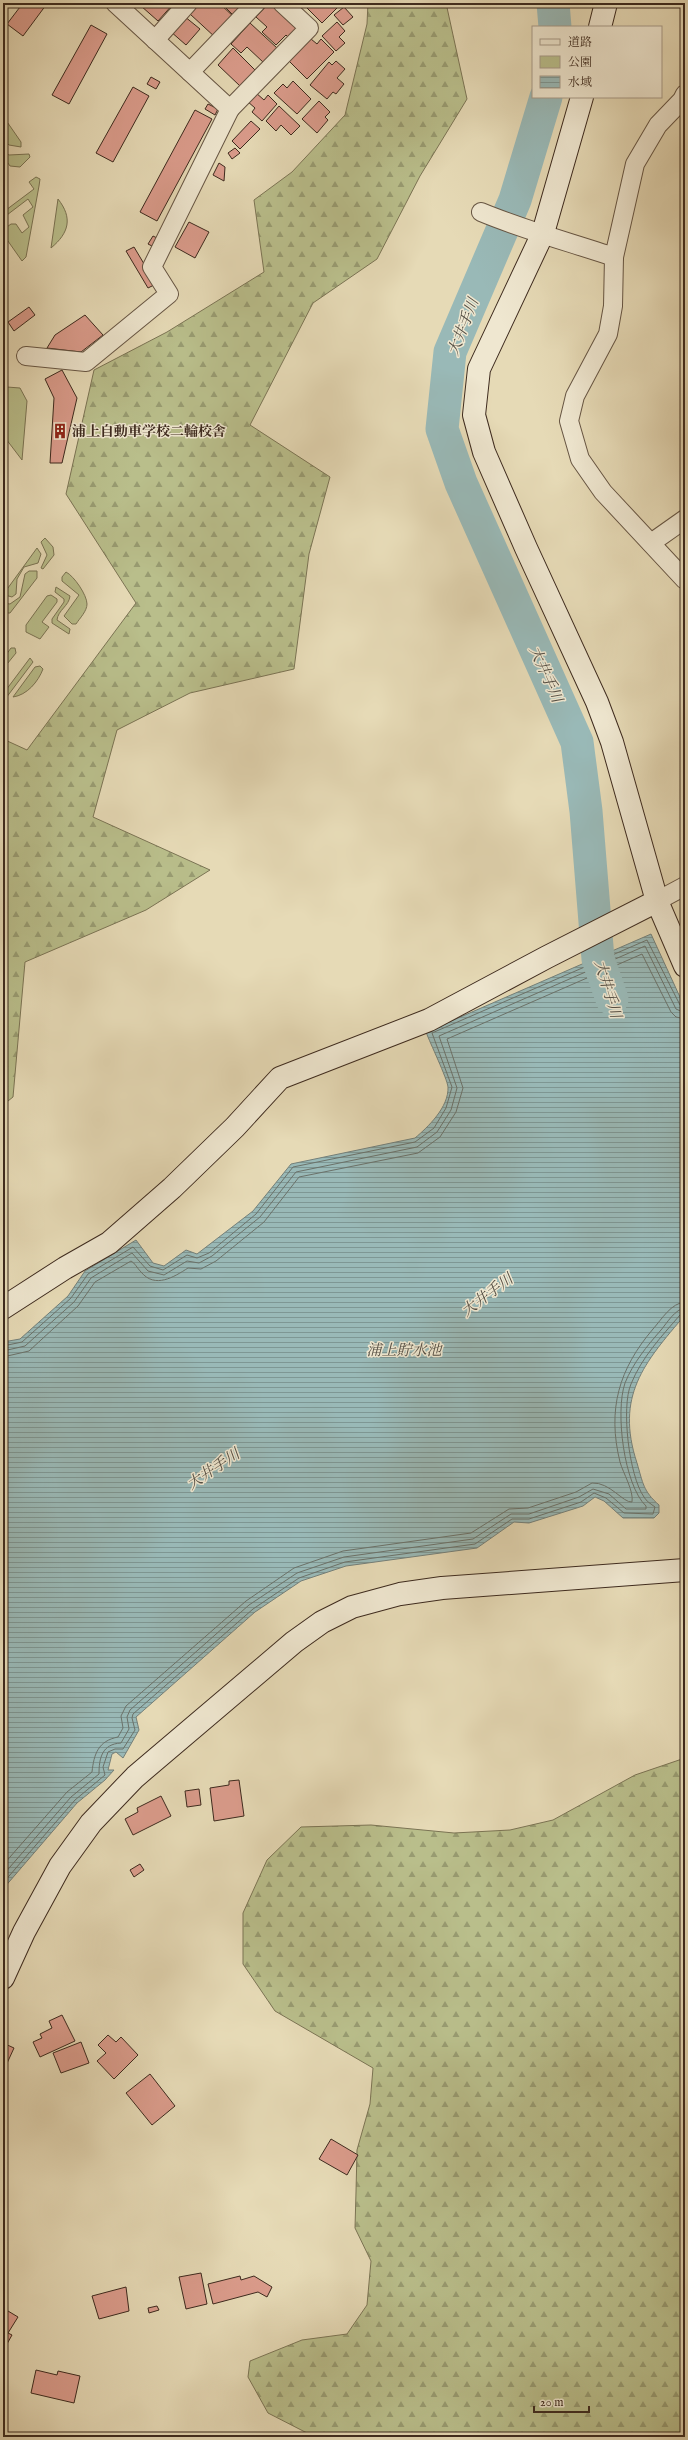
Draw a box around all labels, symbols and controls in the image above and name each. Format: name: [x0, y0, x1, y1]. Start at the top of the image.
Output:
legend: [532, 26, 662, 98]
text: 道路: [568, 35, 592, 50]
text: 公園: [568, 55, 592, 70]
text: 水域: [568, 75, 592, 90]
water label: 大井手川: [444, 294, 484, 359]
building icon: 浦上自動車学校二輪校舎: [51, 422, 69, 440]
place label: 浦上自動車学校二輪校舎: [72, 423, 226, 441]
water label: 大井手川: [525, 643, 567, 707]
water label: 大井手川: [590, 958, 626, 1023]
water label: 大井手川: [458, 1269, 519, 1321]
water label: 浦上貯水池: [366, 1341, 443, 1360]
water label: 大井手川: [183, 1444, 245, 1494]
scale bar: [534, 2388, 589, 2414]
text: 20 m: [540, 2395, 563, 2410]

